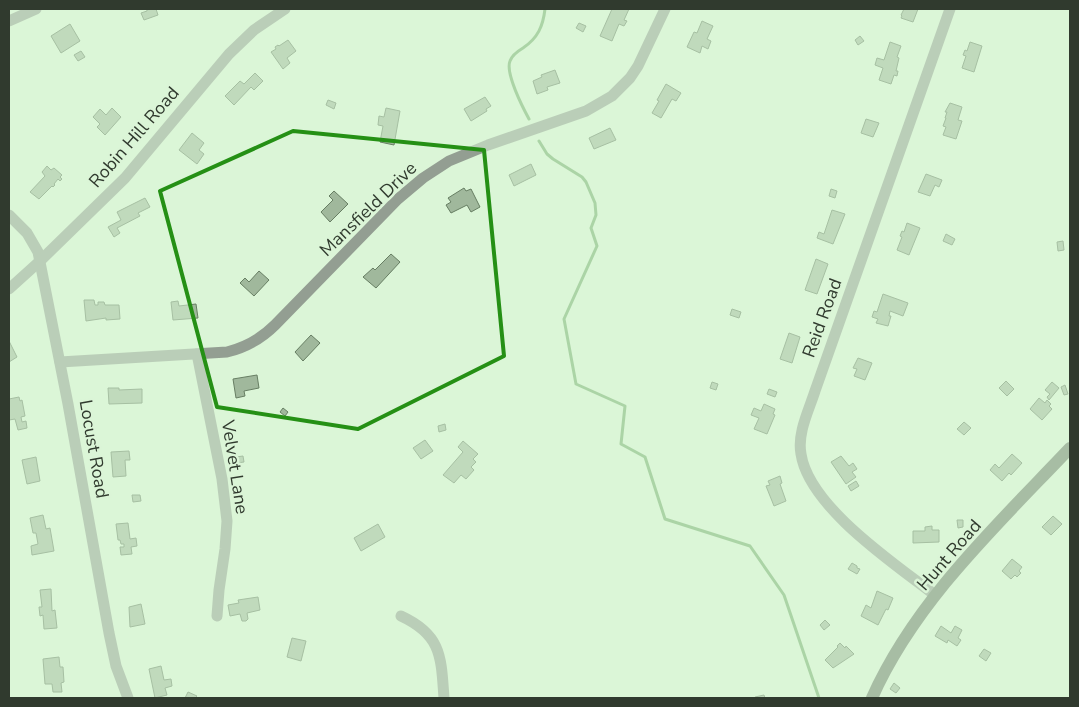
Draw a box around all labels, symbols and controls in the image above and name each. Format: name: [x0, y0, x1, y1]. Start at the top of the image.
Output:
street label: Robin Hill Road: [83, 81, 185, 193]
street label: Mansfield Drive: [314, 156, 422, 262]
street label: Reid Road: [797, 275, 847, 361]
street label: Locust Road: [74, 398, 114, 500]
street label: Velvet Lane: [216, 417, 254, 516]
street label: Hunt Road: [911, 514, 987, 596]

